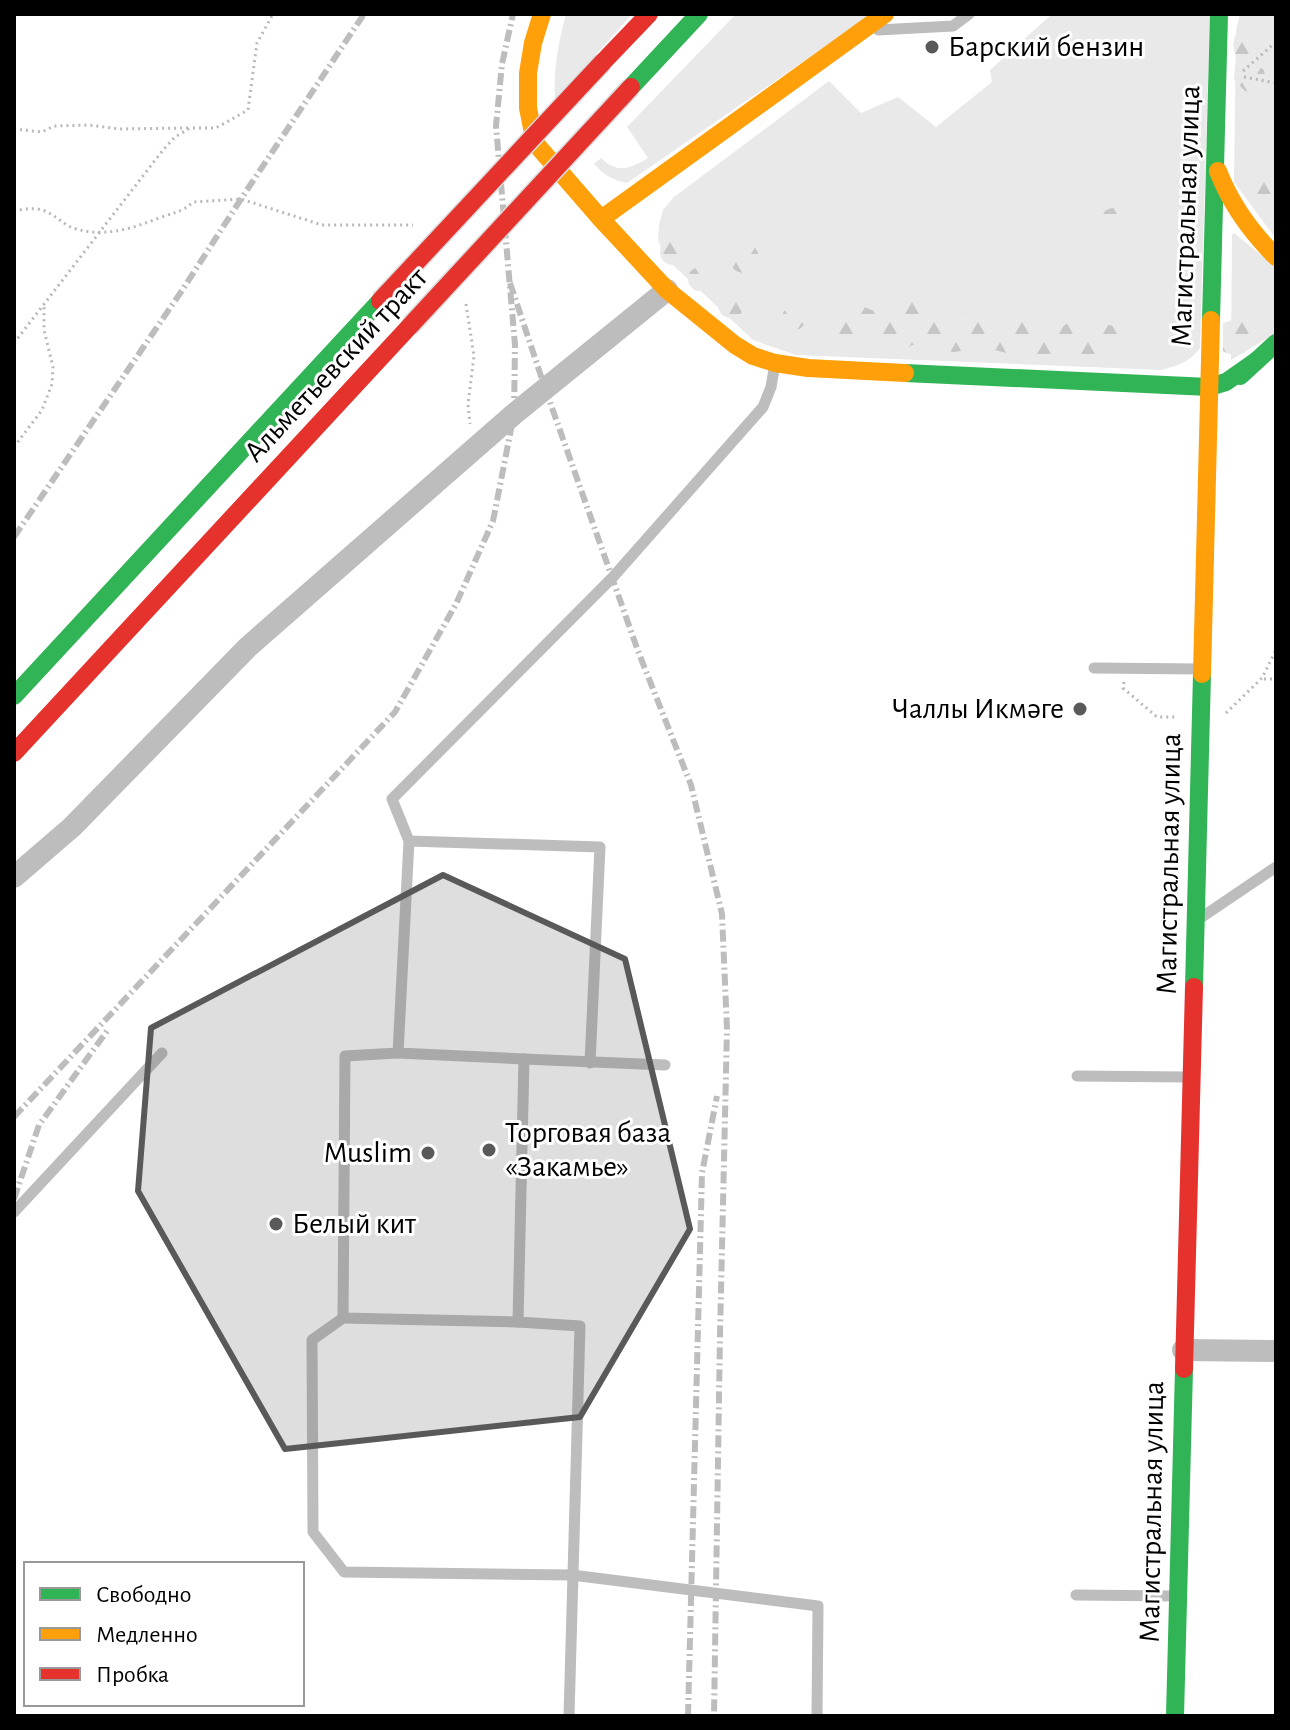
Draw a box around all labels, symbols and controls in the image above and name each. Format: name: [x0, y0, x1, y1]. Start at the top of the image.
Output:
place label: Барский бензин: [948, 32, 1144, 62]
marker: Барский бензин: [923, 38, 941, 56]
street label: Магистральная улица: [1166, 85, 1206, 347]
street label: Альметьевский тракт: [239, 262, 433, 468]
place label: Чаллы Икмәге: [892, 694, 1064, 724]
marker: Чаллы Икмәге: [1071, 700, 1089, 718]
street label: Магистральная улица: [1152, 733, 1186, 995]
place label: Торговая база «Закамье»: [505, 1118, 671, 1182]
place label: Muslim: [324, 1138, 412, 1168]
marker: Торговая база «Закамье»: [480, 1141, 498, 1159]
marker: Muslim: [419, 1144, 437, 1162]
place label: Белый кит: [292, 1209, 416, 1239]
marker: Белый кит: [267, 1215, 285, 1233]
street label: Магистральная улица: [1135, 1381, 1169, 1643]
legend: [24, 1562, 304, 1706]
text: Свободно: [96, 1583, 191, 1607]
text: Медленно: [96, 1623, 198, 1647]
text: Пробка: [96, 1663, 169, 1687]

